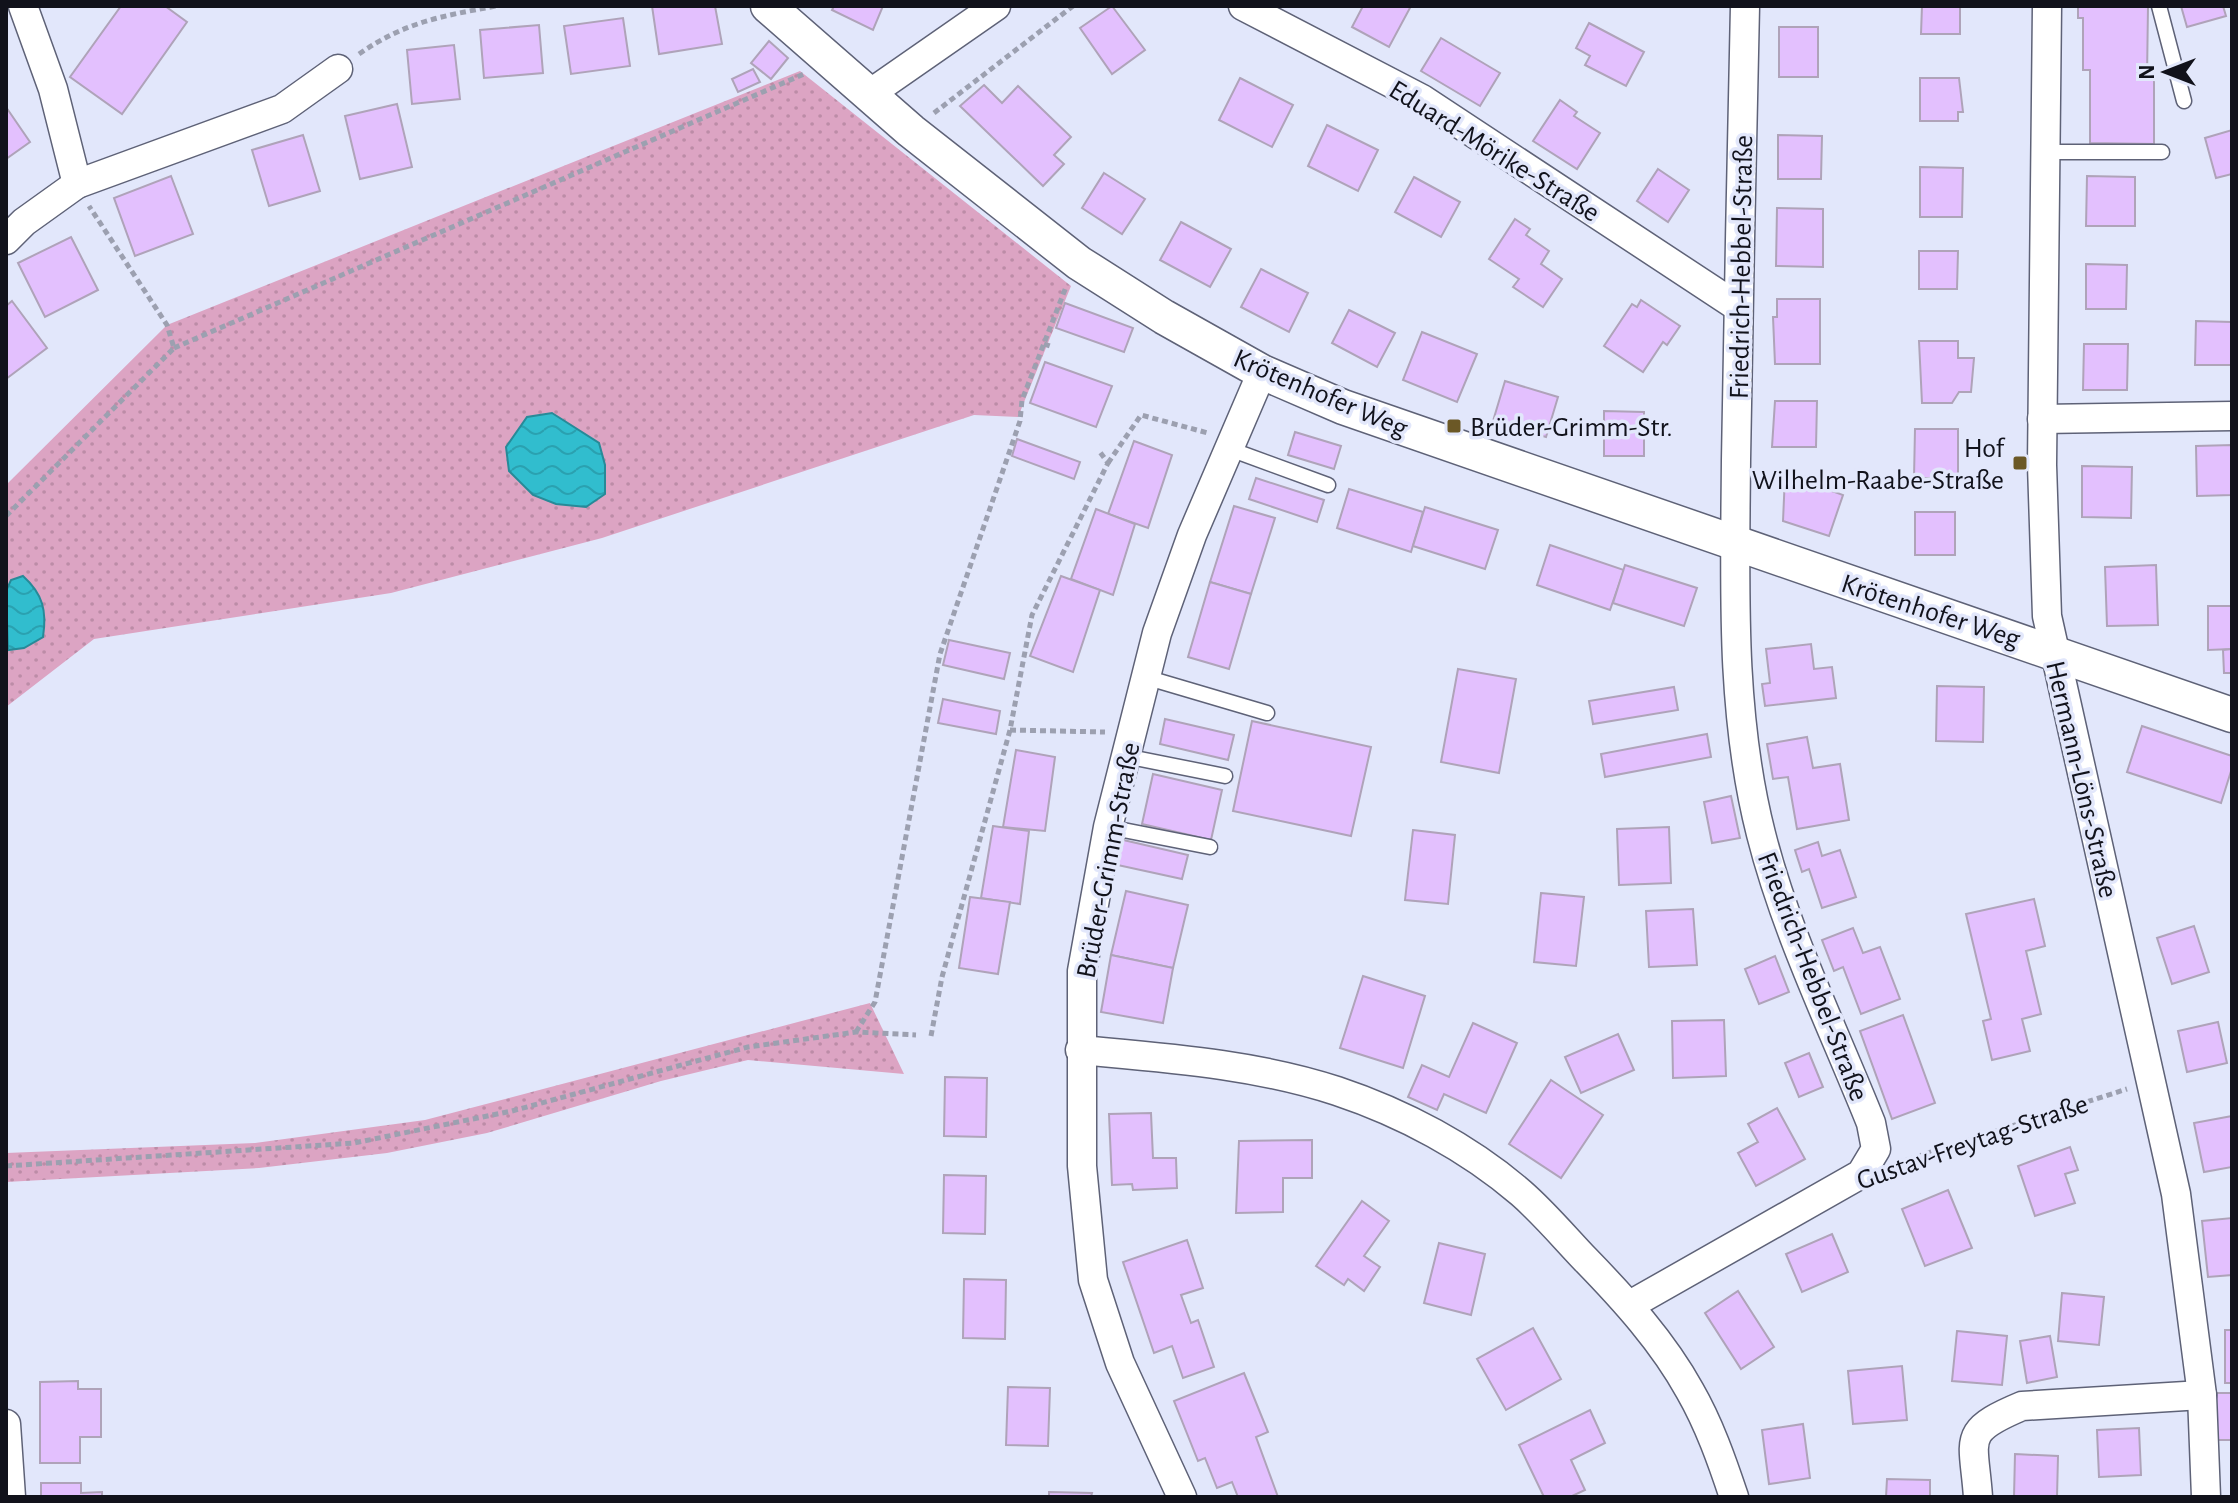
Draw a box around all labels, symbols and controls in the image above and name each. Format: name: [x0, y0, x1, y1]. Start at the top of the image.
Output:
north arrow: [2126, 32, 2206, 112]
text: N: [2136, 64, 2158, 80]
street label: Eduard-Mörike-Straße: [1384, 76, 1604, 228]
street label: Friedrich-Hebbel-Straße: [1726, 135, 1758, 399]
street label: Krötenhofer Weg: [1229, 345, 1412, 443]
place label: Brüder-Grimm-Str.: [1470, 414, 1673, 442]
marker: Brüder-Grimm-Str.: [1445, 417, 1463, 435]
place label: Hof Wilhelm-Raabe-Straße: [1752, 435, 2006, 495]
marker: Hof Wilhelm-Raabe-Straße: [2011, 454, 2029, 472]
street label: Krötenhofer Weg: [1838, 570, 2024, 654]
street label: Hermann-Löns-Straße: [2040, 658, 2122, 901]
street label: Brüder-Grimm-Straße: [1072, 740, 1146, 981]
street label: Friedrich-Hebbel-Straße: [1752, 848, 1873, 1105]
street label: Gustav-Freytag-Straße: [1853, 1090, 2092, 1196]

